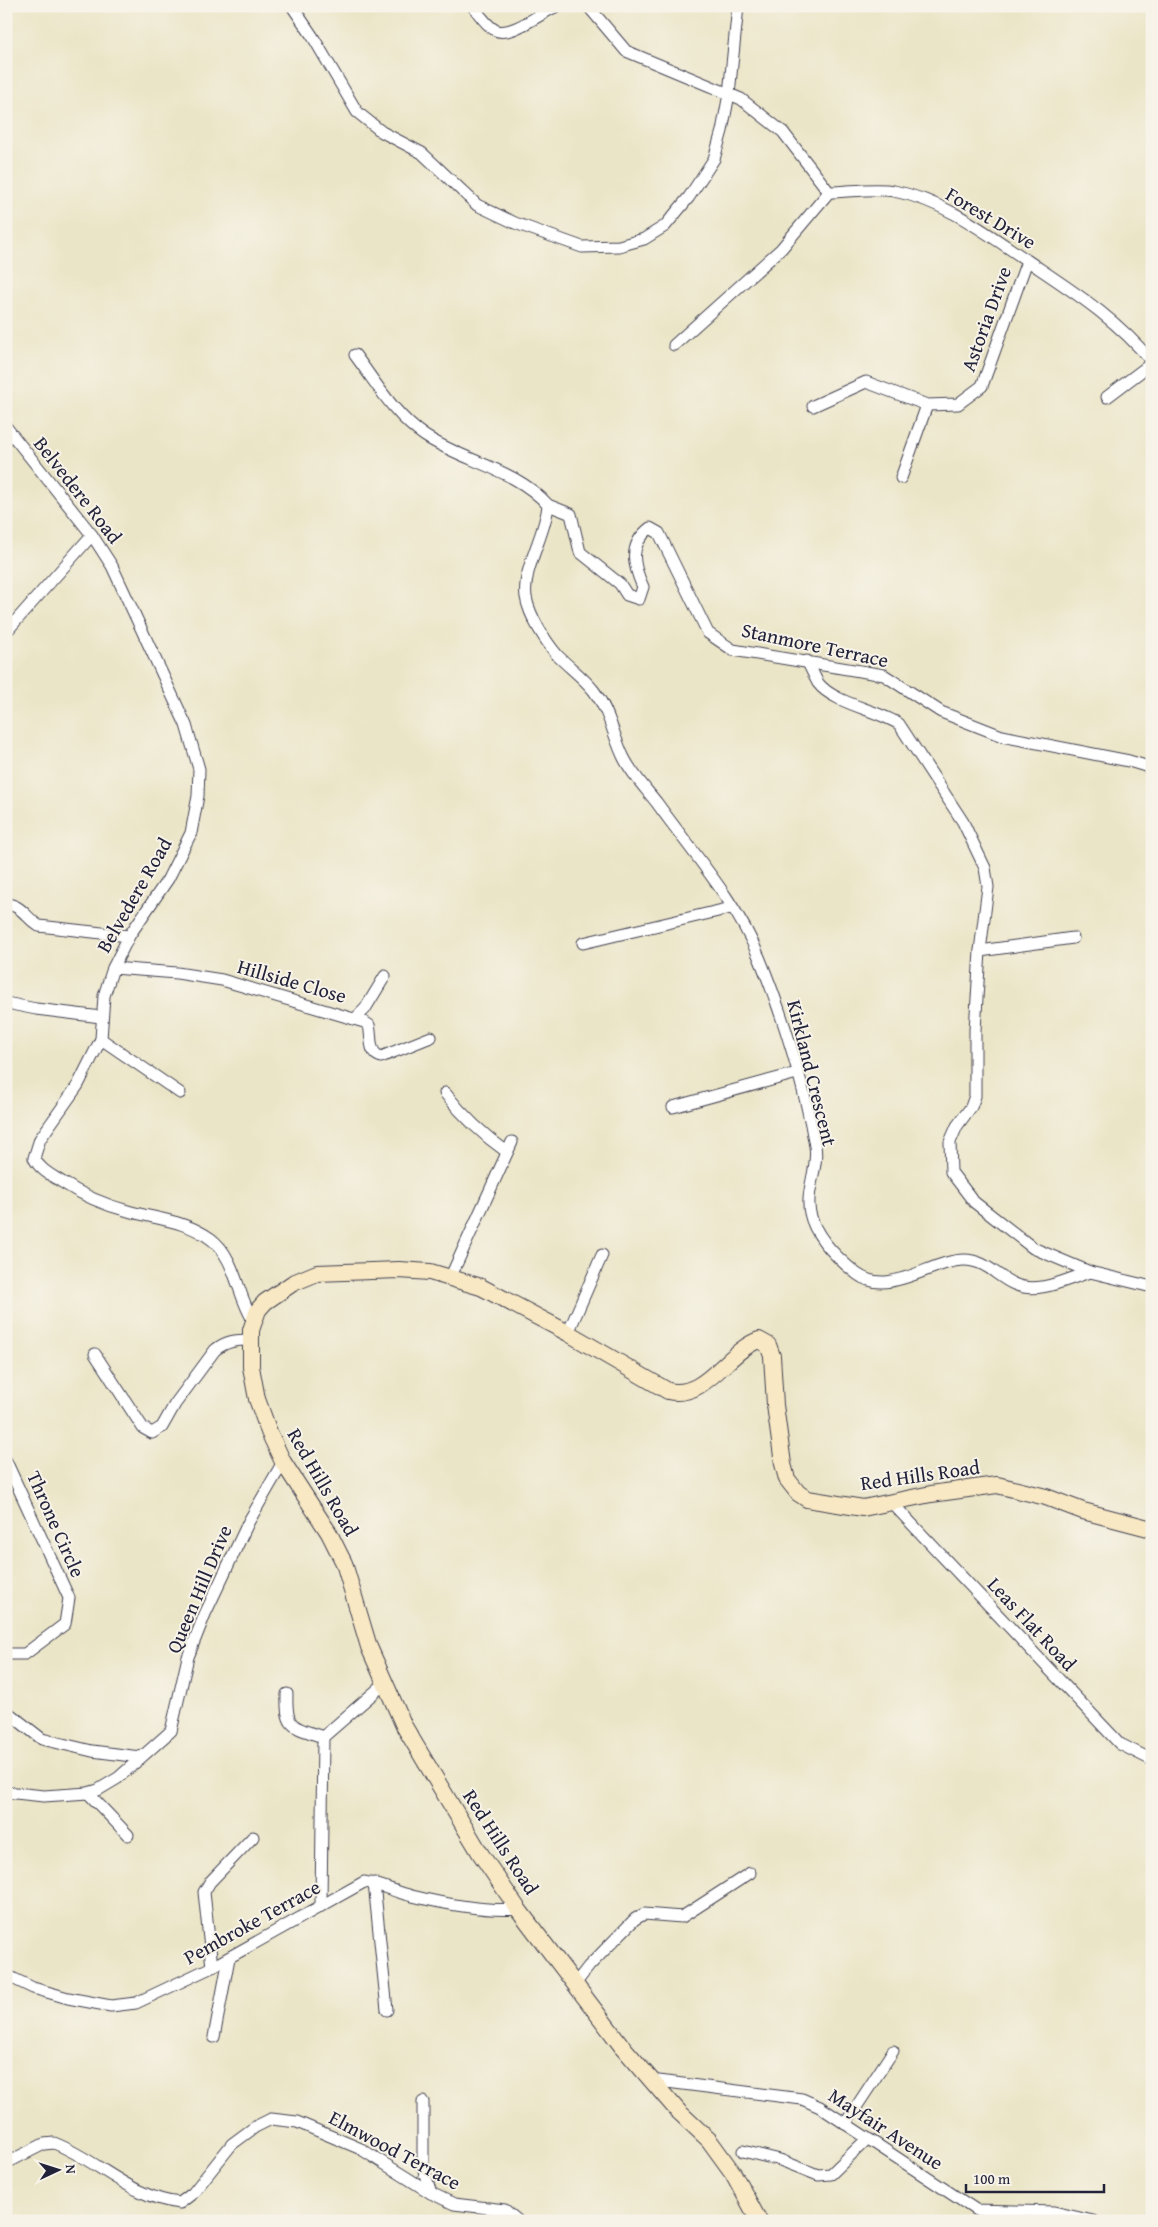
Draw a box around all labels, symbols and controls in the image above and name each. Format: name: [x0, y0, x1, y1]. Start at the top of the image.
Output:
street label: Forest Drive: [941, 179, 1042, 256]
street label: Astoria Drive: [953, 262, 1018, 375]
street label: Belvedere Road: [27, 430, 130, 550]
street label: Stanmore Terrace: [739, 615, 891, 674]
street label: Belvedere Road: [89, 831, 178, 958]
street label: Hillside Close: [234, 951, 350, 1010]
street label: Kirkland Crescent: [780, 997, 845, 1149]
street label: Red Hills Road: [281, 1422, 366, 1541]
street label: Red Hills Road: [858, 1452, 982, 1497]
street label: Throne Circle: [20, 1466, 93, 1582]
street label: Queen Hill Drive: [158, 1520, 239, 1657]
street label: Leas Flat Road: [981, 1570, 1084, 1677]
street label: Red Hills Road: [456, 1783, 547, 1900]
street label: Pembroke Terrace: [178, 1872, 325, 1971]
street label: Mayfair Avenue: [823, 2081, 949, 2177]
street label: Elmwood Terrace: [324, 2103, 466, 2196]
north arrow: [32, 2144, 82, 2194]
scale bar: [966, 2162, 1103, 2194]
text: N: [61, 2164, 81, 2175]
text: 100 m: [973, 2168, 1011, 2189]

